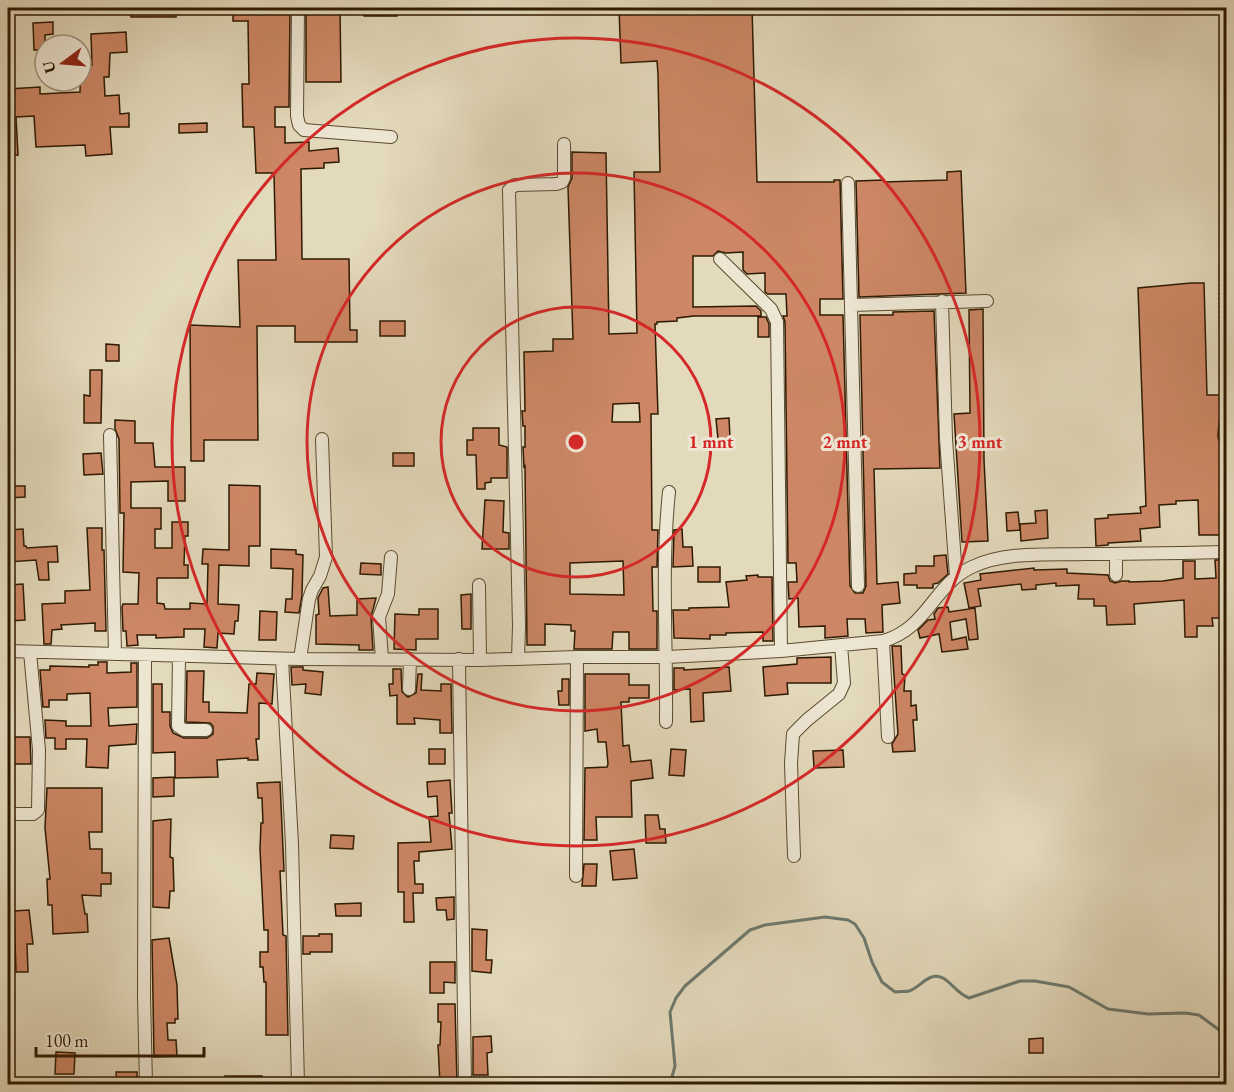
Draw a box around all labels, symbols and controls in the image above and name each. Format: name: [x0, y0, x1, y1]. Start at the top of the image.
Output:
north arrow: [33, 33, 93, 93]
text: U: [37, 58, 61, 76]
text: 1 mnt: [689, 430, 734, 453]
text: 2 mnt: [823, 430, 868, 453]
text: 3 mnt: [958, 430, 1003, 453]
centre of rings: [566, 432, 586, 452]
scale bar: [36, 1020, 204, 1058]
text: 100 m: [45, 1029, 89, 1052]

